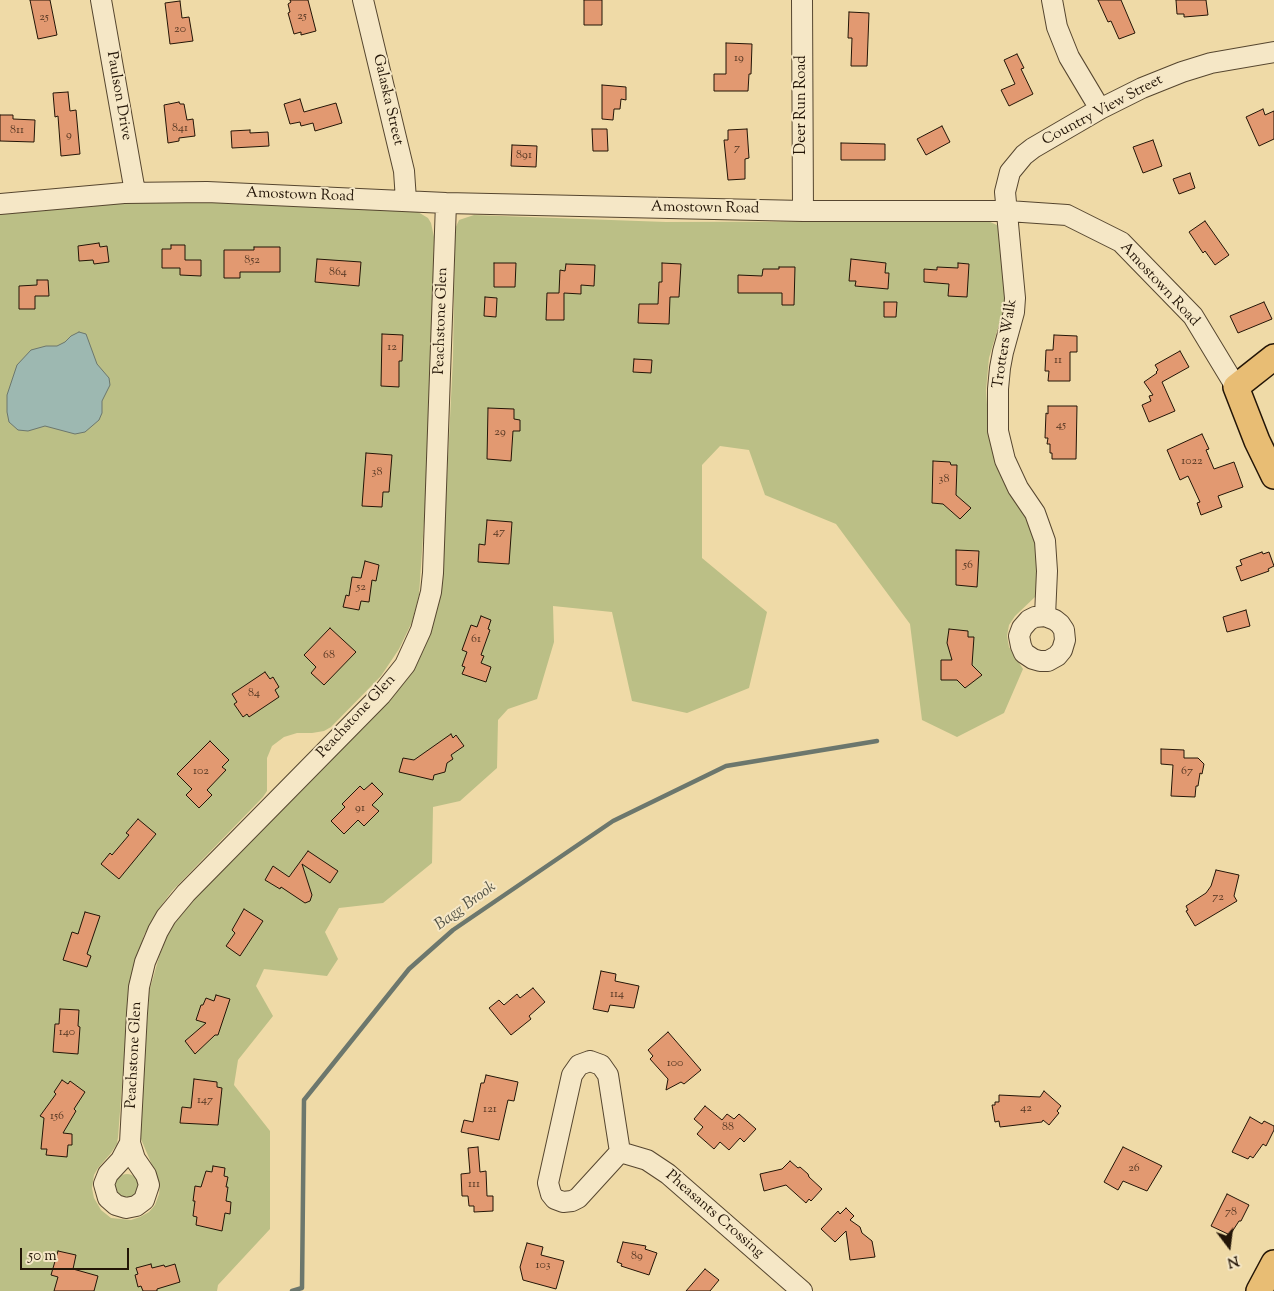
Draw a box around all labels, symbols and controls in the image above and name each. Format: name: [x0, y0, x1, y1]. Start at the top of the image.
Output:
house number: 25: [297, 10, 307, 24]
house number: 25: [39, 11, 49, 25]
house number: 20: [174, 23, 186, 37]
street label: Paulson Drive: [101, 50, 135, 142]
house number: 19: [734, 52, 744, 66]
street label: Galaska Street: [368, 53, 406, 147]
street label: Deer Run Road: [793, 55, 811, 155]
street label: Country View Street: [1040, 72, 1166, 150]
house number: 841: [172, 122, 188, 136]
house number: 811: [10, 124, 24, 138]
house number: 9: [66, 129, 72, 143]
house number: 7: [734, 142, 740, 156]
house number: 891: [516, 149, 532, 163]
street label: Amostown Road: [246, 185, 354, 207]
street label: Amostown Road: [651, 199, 759, 219]
street label: Amostown Road: [1115, 239, 1203, 331]
house number: 852: [244, 254, 260, 268]
house number: 864: [329, 266, 347, 280]
street label: Peachstone Glen: [431, 267, 453, 375]
street label: Trotters Walk: [990, 298, 1022, 390]
house number: 12: [387, 341, 397, 355]
house number: 11: [1054, 354, 1062, 368]
house number: 45: [1056, 419, 1066, 433]
house number: 29: [494, 426, 506, 440]
house number: 1022: [1181, 455, 1203, 469]
house number: 38: [372, 466, 382, 480]
house number: 38: [939, 473, 949, 487]
house number: 47: [493, 526, 505, 540]
house number: 56: [963, 559, 973, 573]
house number: 52: [356, 581, 366, 595]
house number: 61: [471, 633, 481, 647]
house number: 68: [323, 649, 335, 663]
street label: Peachstone Glen: [314, 672, 400, 762]
house number: 84: [248, 687, 260, 701]
house number: 102: [193, 765, 209, 779]
house number: 67: [1181, 765, 1193, 779]
house number: 91: [355, 802, 365, 816]
water label: Bagg Brook: [432, 878, 500, 936]
house number: 72: [1212, 891, 1224, 905]
house number: 114: [610, 988, 624, 1002]
street label: Peachstone Glen: [123, 1001, 147, 1109]
house number: 140: [59, 1026, 75, 1040]
house number: 100: [667, 1057, 683, 1071]
house number: 147: [197, 1094, 213, 1108]
house number: 42: [1020, 1102, 1032, 1116]
house number: 121: [483, 1103, 497, 1117]
house number: 156: [50, 1110, 64, 1124]
house number: 88: [722, 1121, 734, 1135]
house number: 26: [1128, 1162, 1140, 1176]
street label: Pheasants Crossing: [661, 1167, 767, 1263]
house number: 111: [468, 1178, 480, 1192]
house number: 78: [1225, 1206, 1237, 1220]
north arrow: [1204, 1221, 1254, 1271]
scale bar: [22, 1238, 131, 1270]
text: 50 m: [28, 1246, 57, 1267]
text: N: [1225, 1249, 1241, 1272]
house number: 89: [631, 1250, 643, 1264]
house number: 103: [535, 1259, 551, 1273]

